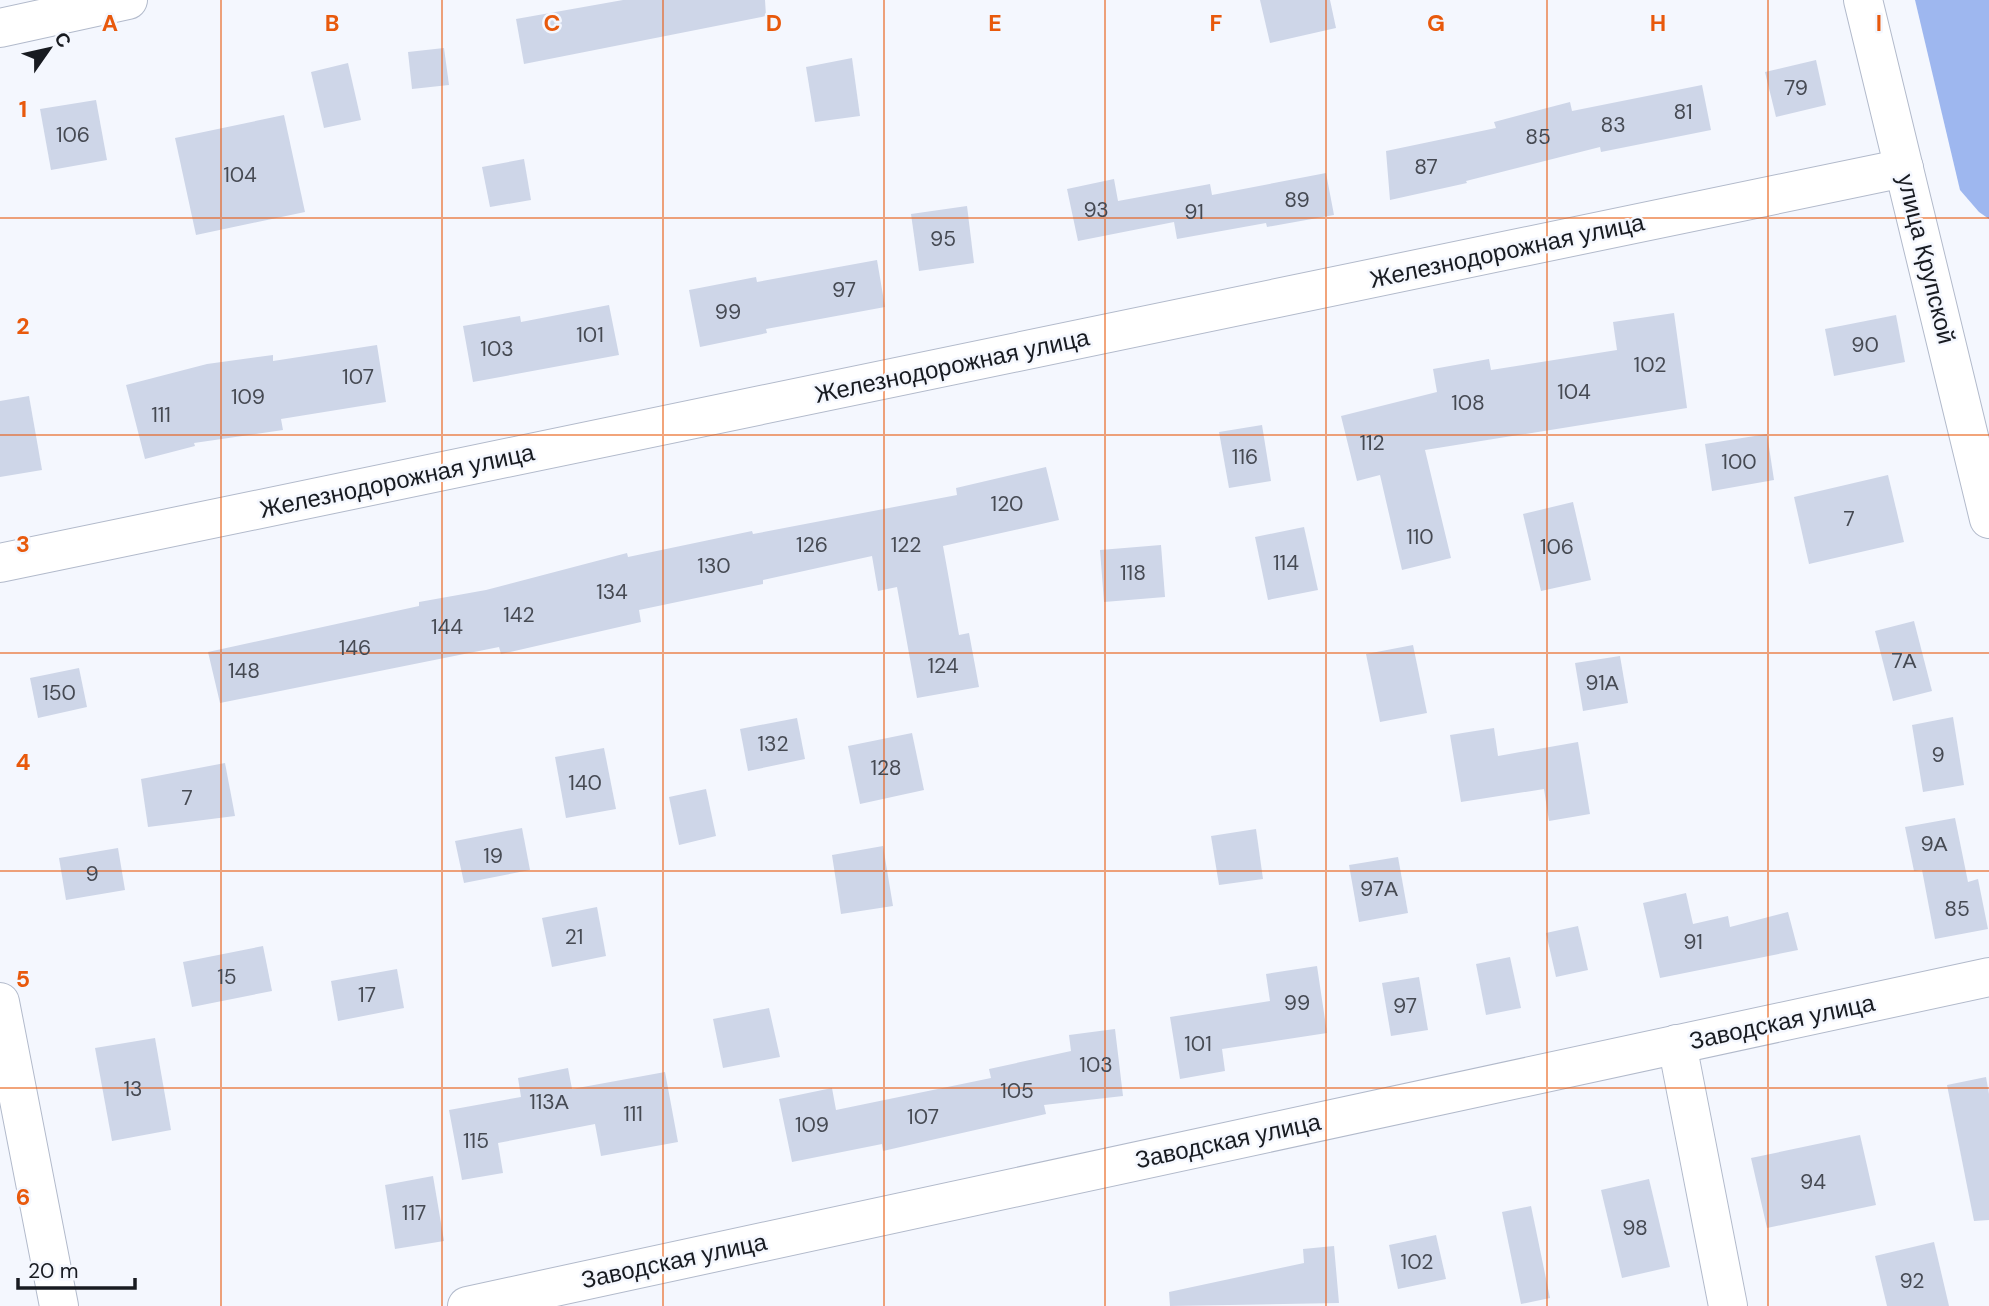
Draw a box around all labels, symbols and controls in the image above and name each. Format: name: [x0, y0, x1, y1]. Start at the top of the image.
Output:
text: A: [102, 8, 118, 38]
text: B: [325, 8, 339, 38]
text: C: [544, 8, 560, 38]
text: D: [766, 8, 782, 38]
text: E: [988, 8, 1002, 38]
text: F: [1210, 8, 1223, 38]
text: G: [1427, 8, 1445, 38]
text: H: [1650, 8, 1666, 38]
text: I: [1876, 8, 1882, 38]
north arrow: [14, 14, 84, 84]
text: С: [48, 27, 77, 53]
house number: 79: [1784, 74, 1808, 102]
text: 1: [19, 94, 27, 124]
house number: 81: [1674, 98, 1692, 126]
house number: 83: [1600, 111, 1626, 139]
house number: 106: [56, 121, 90, 149]
house number: 85: [1525, 123, 1551, 151]
house number: 87: [1414, 153, 1438, 181]
house number: 104: [223, 161, 257, 189]
street label: улица Крупской: [1890, 171, 1963, 347]
house number: 89: [1284, 186, 1310, 214]
house number: 93: [1083, 196, 1109, 224]
house number: 91: [1184, 198, 1204, 226]
street label: Железнодорожная улица: [1367, 206, 1648, 295]
house number: 95: [930, 225, 956, 253]
house number: 97: [832, 276, 856, 304]
house number: 99: [715, 298, 741, 326]
text: 2: [16, 311, 30, 341]
house number: 101: [576, 321, 604, 349]
street label: Железнодорожная улица: [812, 321, 1093, 410]
house number: 90: [1851, 331, 1879, 359]
house number: 103: [480, 335, 514, 363]
house number: 102: [1634, 351, 1666, 379]
house number: 107: [342, 363, 374, 391]
house number: 104: [1557, 378, 1591, 406]
house number: 109: [231, 383, 265, 411]
house number: 108: [1451, 389, 1485, 417]
house number: 111: [151, 401, 171, 429]
house number: 112: [1359, 429, 1385, 457]
street label: Железнодорожная улица: [257, 436, 538, 525]
house number: 116: [1232, 443, 1258, 471]
house number: 100: [1721, 448, 1757, 476]
house number: 120: [991, 490, 1023, 518]
house number: 7: [1843, 505, 1855, 533]
house number: 110: [1406, 523, 1434, 551]
text: 3: [16, 529, 30, 559]
house number: 126: [796, 531, 828, 559]
house number: 122: [891, 531, 921, 559]
house number: 106: [1540, 533, 1574, 561]
house number: 114: [1273, 549, 1299, 577]
house number: 130: [697, 552, 731, 580]
house number: 118: [1120, 559, 1146, 587]
house number: 134: [596, 578, 628, 606]
house number: 142: [503, 601, 535, 629]
house number: 144: [431, 613, 463, 641]
house number: 146: [339, 634, 371, 662]
house number: 7А: [1891, 647, 1917, 675]
house number: 124: [927, 652, 959, 680]
house number: 148: [228, 657, 260, 685]
house number: 91А: [1585, 669, 1619, 697]
house number: 150: [42, 679, 76, 707]
house number: 132: [757, 730, 789, 758]
house number: 9: [1931, 741, 1945, 769]
text: 4: [16, 747, 31, 777]
house number: 128: [870, 754, 902, 782]
house number: 140: [568, 769, 602, 797]
house number: 7: [181, 784, 193, 812]
house number: 9А: [1920, 830, 1948, 858]
house number: 19: [483, 842, 503, 870]
house number: 9: [85, 860, 99, 888]
house number: 97А: [1360, 875, 1398, 903]
house number: 85: [1944, 895, 1970, 923]
house number: 21: [565, 923, 583, 951]
house number: 91: [1683, 928, 1703, 956]
house number: 15: [217, 963, 237, 991]
text: 5: [16, 964, 30, 994]
house number: 17: [358, 981, 376, 1009]
street label: Заводская улица: [1686, 987, 1878, 1056]
house number: 99: [1284, 989, 1310, 1017]
house number: 97: [1393, 992, 1417, 1020]
house number: 101: [1184, 1030, 1212, 1058]
house number: 103: [1079, 1051, 1113, 1079]
house number: 13: [124, 1075, 142, 1103]
house number: 105: [1000, 1077, 1034, 1105]
house number: 113А: [529, 1088, 569, 1116]
house number: 111: [623, 1100, 643, 1128]
house number: 107: [907, 1103, 939, 1131]
street label: Заводская улица: [1132, 1106, 1324, 1175]
house number: 109: [795, 1111, 829, 1139]
house number: 115: [463, 1127, 489, 1155]
house number: 94: [1800, 1168, 1826, 1196]
text: 6: [16, 1182, 30, 1212]
house number: 117: [402, 1199, 426, 1227]
house number: 98: [1622, 1214, 1648, 1242]
street label: Заводская улица: [578, 1226, 770, 1295]
scale bar: [18, 1246, 135, 1290]
house number: 102: [1401, 1248, 1433, 1276]
text: 20 m: [28, 1257, 79, 1285]
house number: 92: [1900, 1267, 1924, 1295]

